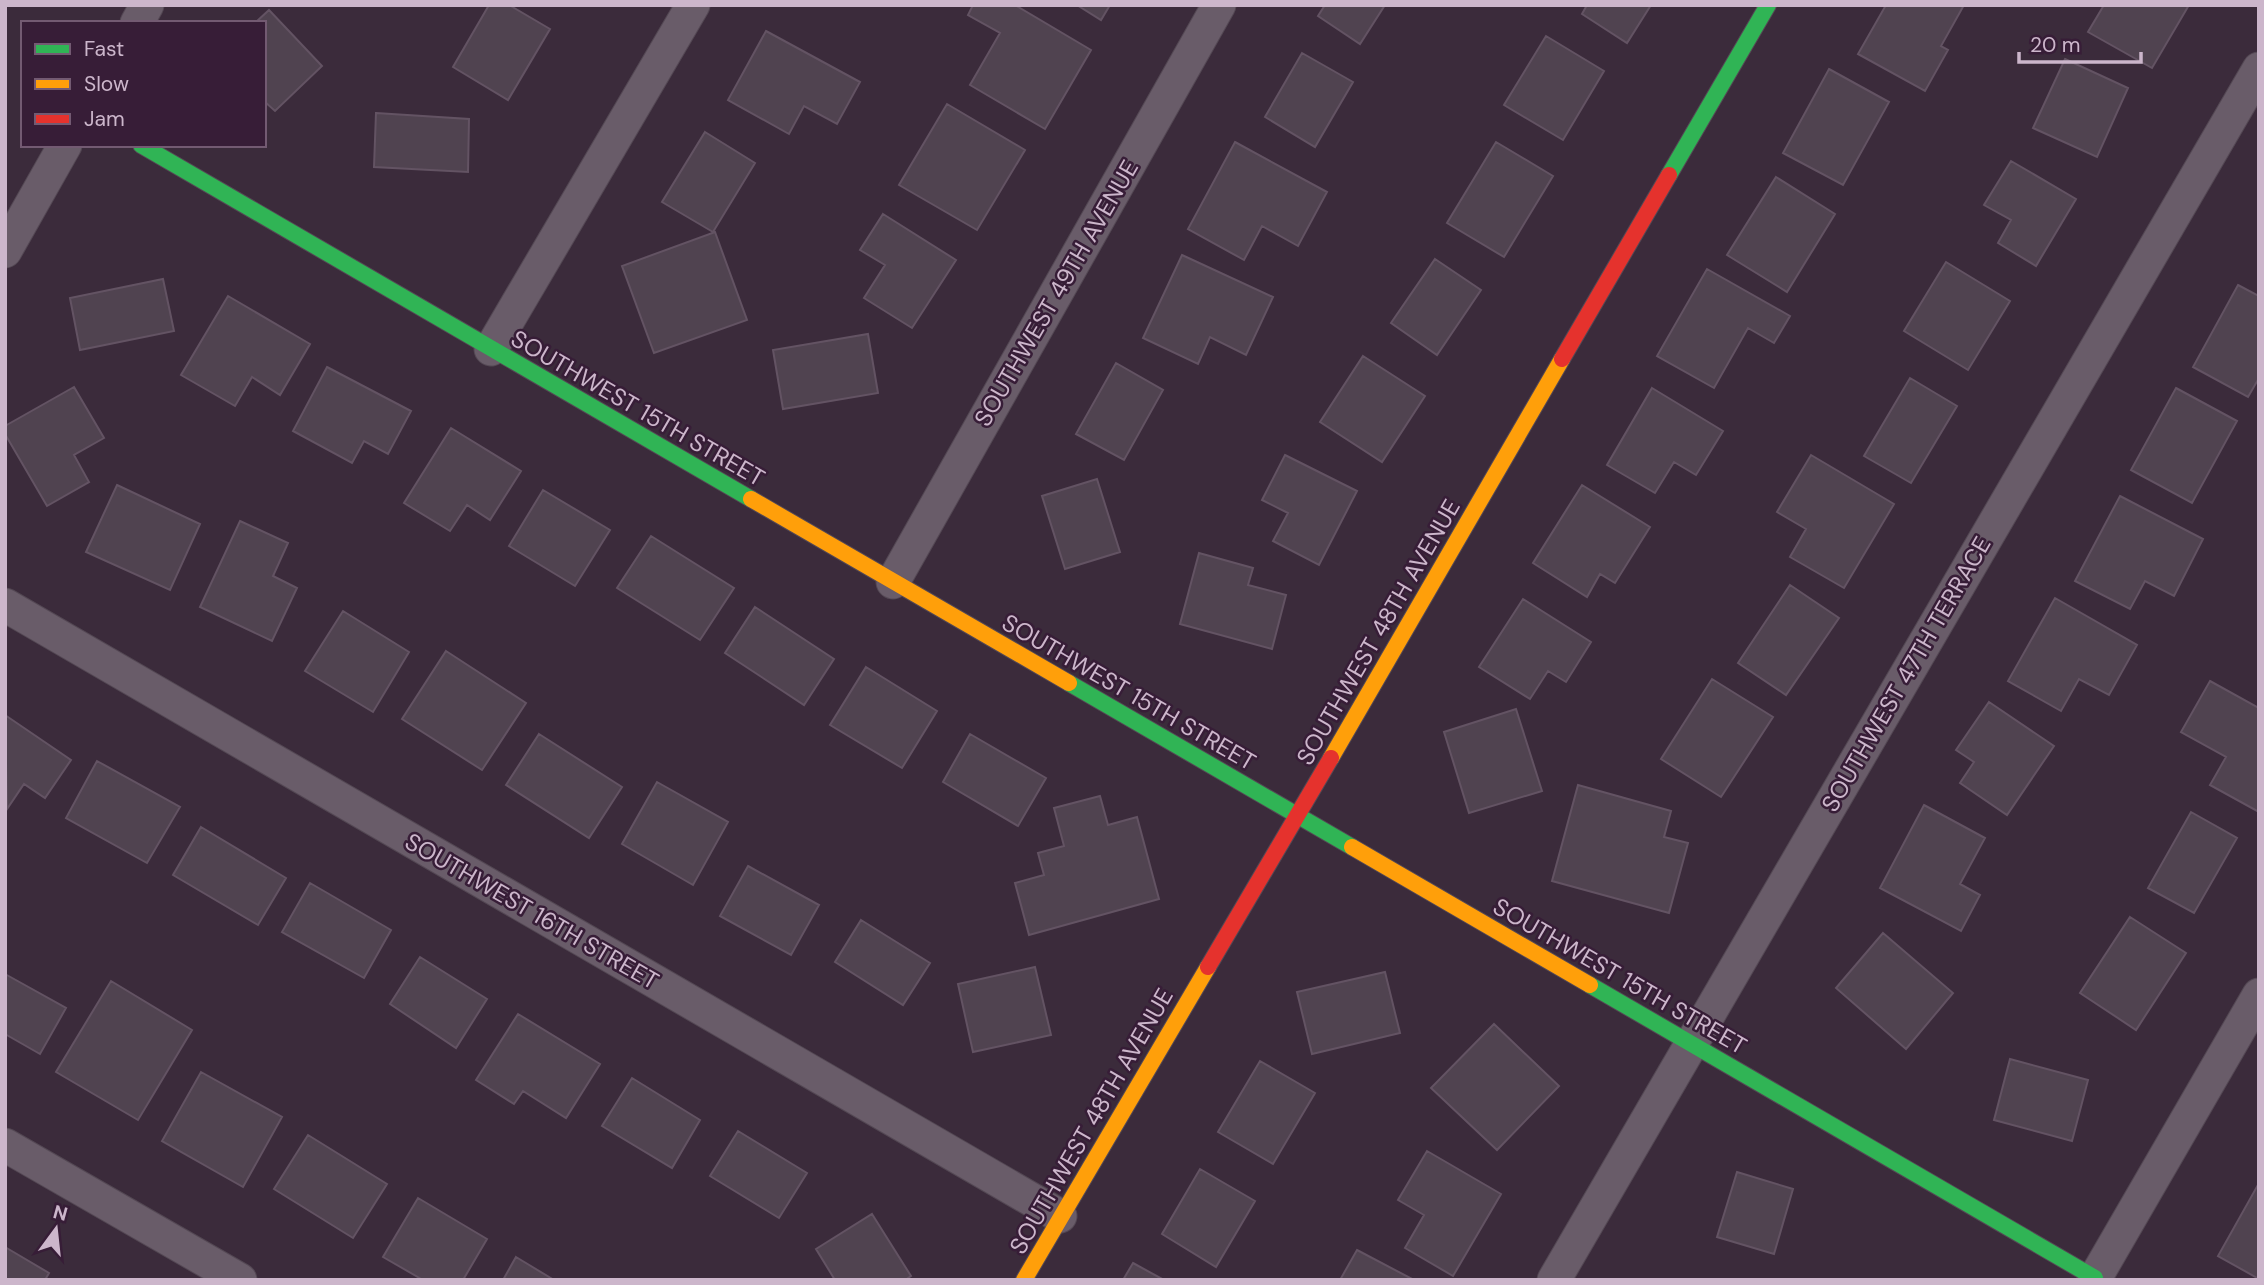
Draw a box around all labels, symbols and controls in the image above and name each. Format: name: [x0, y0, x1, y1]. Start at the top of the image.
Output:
legend: [21, 21, 266, 147]
scale bar: [2019, 21, 2142, 65]
text: 20 m: [2030, 31, 2081, 59]
text: Fast: [84, 35, 124, 63]
text: Slow: [84, 70, 129, 98]
text: Jam: [84, 105, 125, 133]
street label: SOUTHWEST 49TH AVENUE: [967, 154, 1145, 432]
street label: SOUTHWEST 15TH STREET: [506, 323, 770, 493]
street label: SOUTHWEST 48TH AVENUE: [1289, 494, 1467, 770]
street label: SOUTHWEST 47TH TERRACE: [1814, 531, 1998, 817]
street label: SOUTHWEST 15TH STREET: [997, 607, 1261, 777]
street label: SOUTHWEST 16TH STREET: [400, 826, 664, 996]
street label: SOUTHWEST 15TH STREET: [1488, 891, 1752, 1061]
street label: SOUTHWEST 48TH AVENUE: [1002, 983, 1180, 1259]
north arrow: [21, 1194, 91, 1264]
text: N: [50, 1199, 70, 1227]

